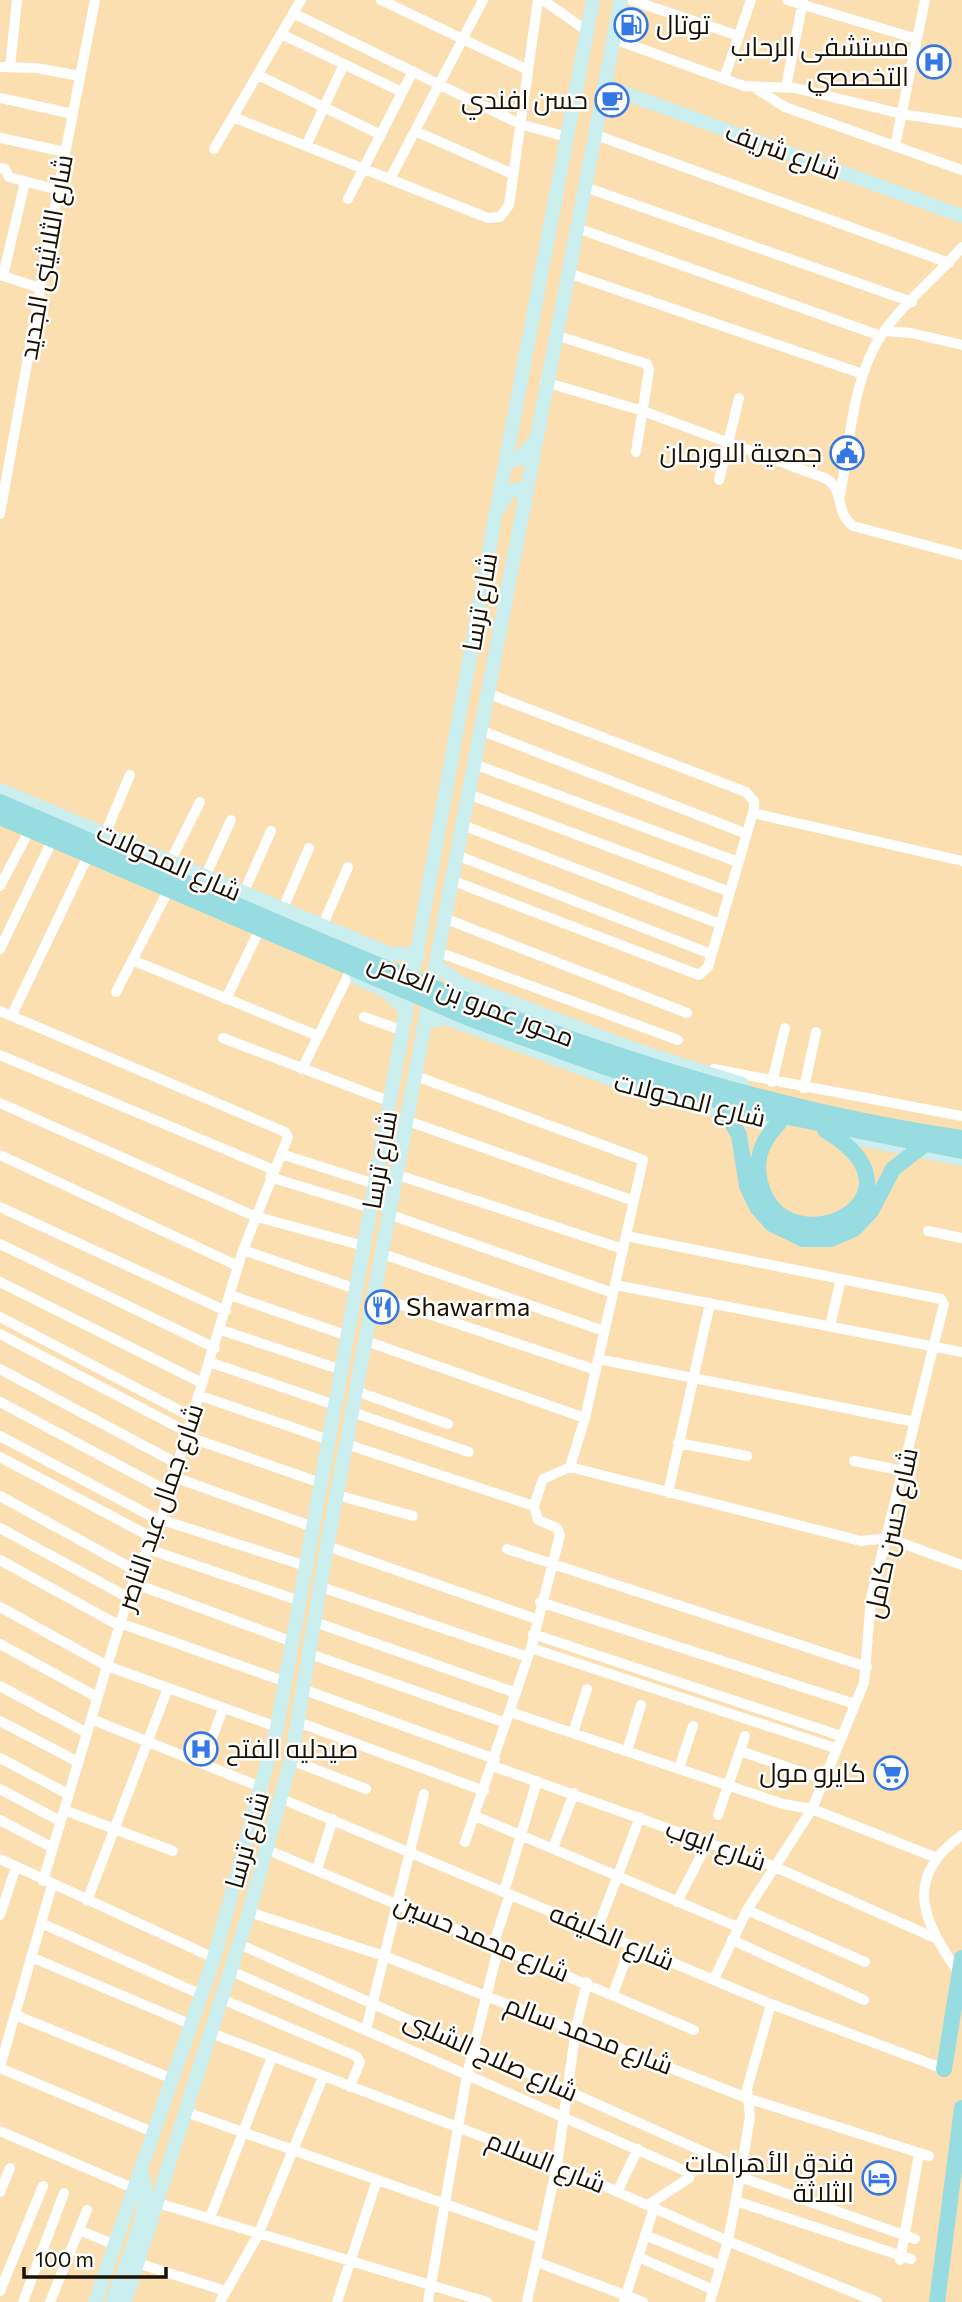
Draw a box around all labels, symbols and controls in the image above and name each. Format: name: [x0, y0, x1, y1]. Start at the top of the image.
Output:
fuel station icon: توتال: [612, 6, 650, 44]
place label: توتال: [656, 8, 710, 40]
place label: مستشفى الرحاب التخصصي: [731, 30, 909, 96]
hospital icon: مستشفى الرحاب التخصصي: [915, 43, 953, 81]
cafe icon: حسن افندي: [593, 81, 631, 119]
place label: حسن افندي: [461, 83, 588, 120]
street label: شارع شريف: [720, 114, 846, 188]
street label: شارع الثلاثينى الجديد: [11, 152, 81, 362]
public building icon: جمعية الاورمان: [828, 434, 866, 472]
place label: جمعية الاورمان: [659, 436, 822, 468]
street label: شارع ترسا: [455, 550, 505, 654]
street label: شارع المحولات: [91, 815, 247, 909]
street label: محور عمرو بن العاص: [363, 945, 579, 1054]
street label: شارع المحولات: [611, 1065, 769, 1135]
street label: شارع ترسا: [355, 1108, 405, 1212]
restaurant icon: Shawarma: [363, 1288, 401, 1326]
place label: Shawarma: [406, 1290, 530, 1321]
street label: شارع جمال عبد الناصر: [108, 1399, 211, 1617]
street label: شارع حسن كامل: [856, 1445, 926, 1621]
hospital icon: صيدليه الفتح: [182, 1730, 220, 1768]
place label: صيدليه الفتح: [226, 1732, 358, 1766]
supermarket icon: كايرو مول: [872, 1754, 910, 1792]
place label: كايرو مول: [759, 1756, 866, 1788]
street label: شارع ترسا: [217, 1788, 277, 1892]
street label: شارع ايوب: [661, 1811, 771, 1879]
street label: شارع محمد حسين: [389, 1886, 575, 1990]
street label: شارع الخليفه: [544, 1895, 680, 1979]
street label: شارع محمد سالم: [500, 1987, 678, 2084]
street label: شارع صلاح الشلبى: [398, 2002, 584, 2110]
street label: شارع السلام: [481, 2123, 611, 2202]
place label: فندق الأهرامات الثلاثة: [685, 2146, 854, 2207]
hotel icon: فندق الأهرامات الثلاثة: [860, 2159, 898, 2197]
scale bar: [24, 2236, 166, 2280]
text: 100 m: [35, 2246, 94, 2271]

